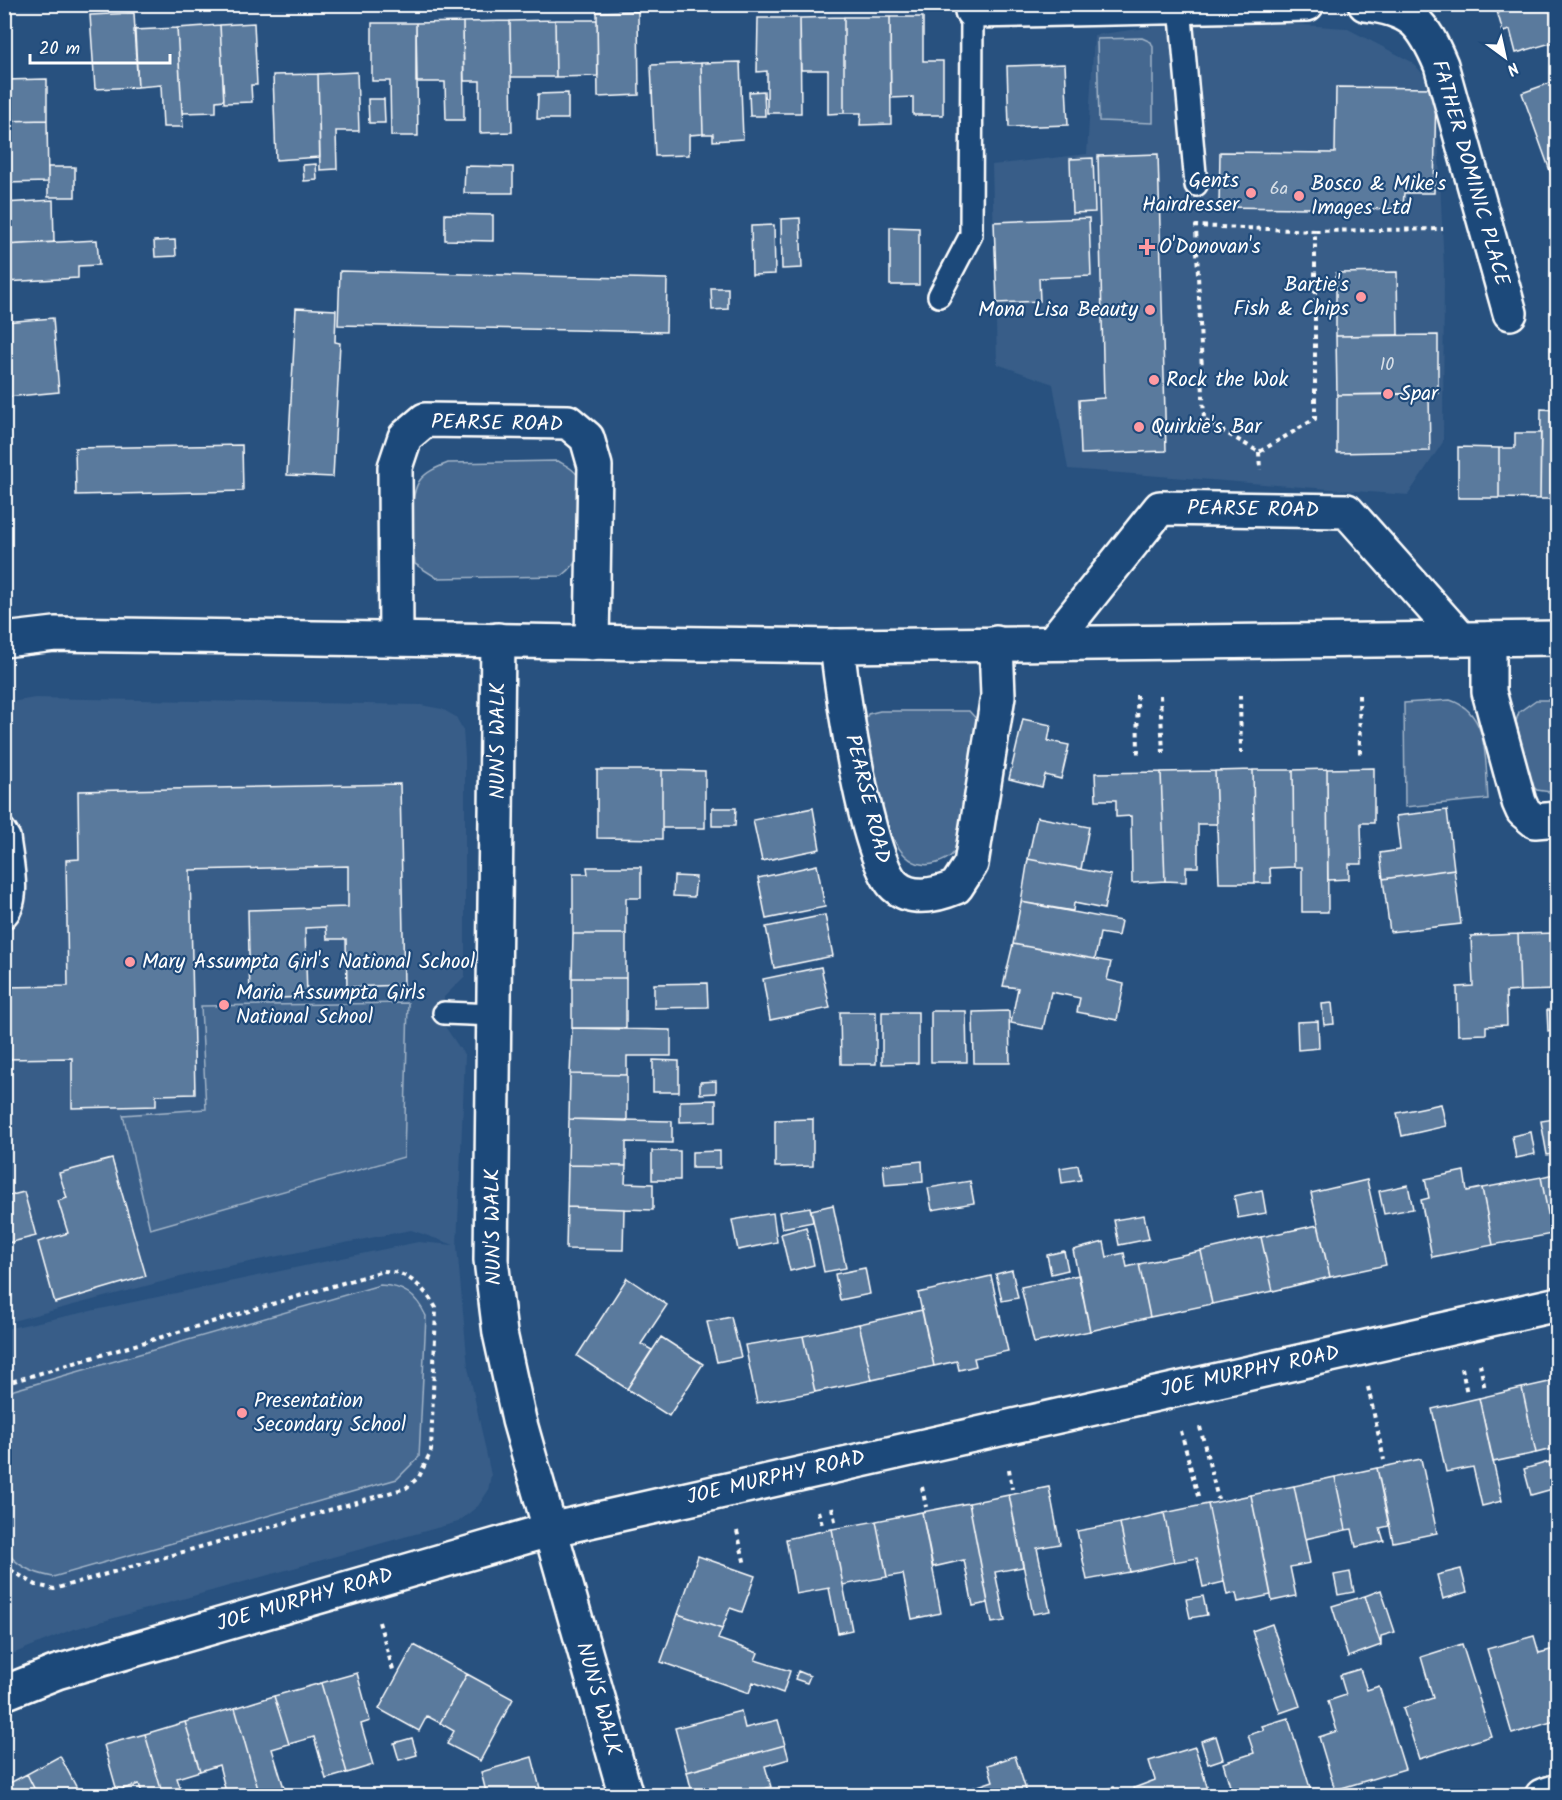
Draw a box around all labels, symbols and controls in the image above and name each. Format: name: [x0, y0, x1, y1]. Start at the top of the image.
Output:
scale bar: [30, 27, 170, 65]
north arrow: [1475, 27, 1535, 87]
text: 20 m: [39, 35, 80, 64]
street label: FATHER DOMINIC PLACE: [1426, 57, 1514, 289]
place label: Gents Hairdresser: [1142, 165, 1240, 222]
place label: Bosco & Mike's Images Ltd: [1311, 168, 1446, 225]
house number: 6a: [1270, 175, 1288, 204]
marker: Gents Hairdresser: [1244, 186, 1258, 200]
marker: Bosco & Mike's Images Ltd: [1292, 189, 1306, 203]
place label: O'Donovan's: [1159, 231, 1261, 264]
marker: O'Donovan's: [1140, 240, 1154, 254]
place label: Bartie's Fish & Chips: [1233, 269, 1349, 326]
marker: Bartie's Fish & Chips: [1354, 290, 1368, 304]
place label: Mona Lisa Beauty: [978, 294, 1138, 327]
marker: Mona Lisa Beauty: [1143, 303, 1157, 317]
house number: 10: [1380, 351, 1394, 380]
place label: Rock the Wok: [1166, 364, 1289, 397]
marker: Rock the Wok: [1147, 373, 1161, 387]
place label: Spar: [1400, 378, 1439, 411]
marker: Spar: [1381, 387, 1395, 401]
street label: PEARSE ROAD: [431, 406, 563, 442]
place label: Quirkie's Bar: [1151, 411, 1262, 444]
marker: Quirkie's Bar: [1132, 420, 1146, 434]
street label: PEARSE ROAD: [1187, 492, 1319, 528]
street label: NUN'S WALK: [482, 682, 515, 799]
street label: PEARSE ROAD: [835, 731, 899, 867]
place label: Mary Assumpta Girl's National School: [142, 946, 475, 979]
marker: Mary Assumpta Girl's National School: [123, 955, 137, 969]
place label: Maria Assumpta Girls National School: [236, 977, 425, 1034]
marker: Maria Assumpta Girls National School: [217, 998, 231, 1012]
street label: NUN'S WALK: [476, 1168, 512, 1286]
street label: JOE MURPHY ROAD: [1157, 1337, 1343, 1407]
place label: Presentation Secondary School: [254, 1385, 406, 1442]
marker: Presentation Secondary School: [235, 1406, 249, 1420]
street label: JOE MURPHY ROAD: [684, 1441, 868, 1515]
street label: JOE MURPHY ROAD: [213, 1559, 397, 1641]
street label: NUN'S WALK: [566, 1638, 630, 1760]

